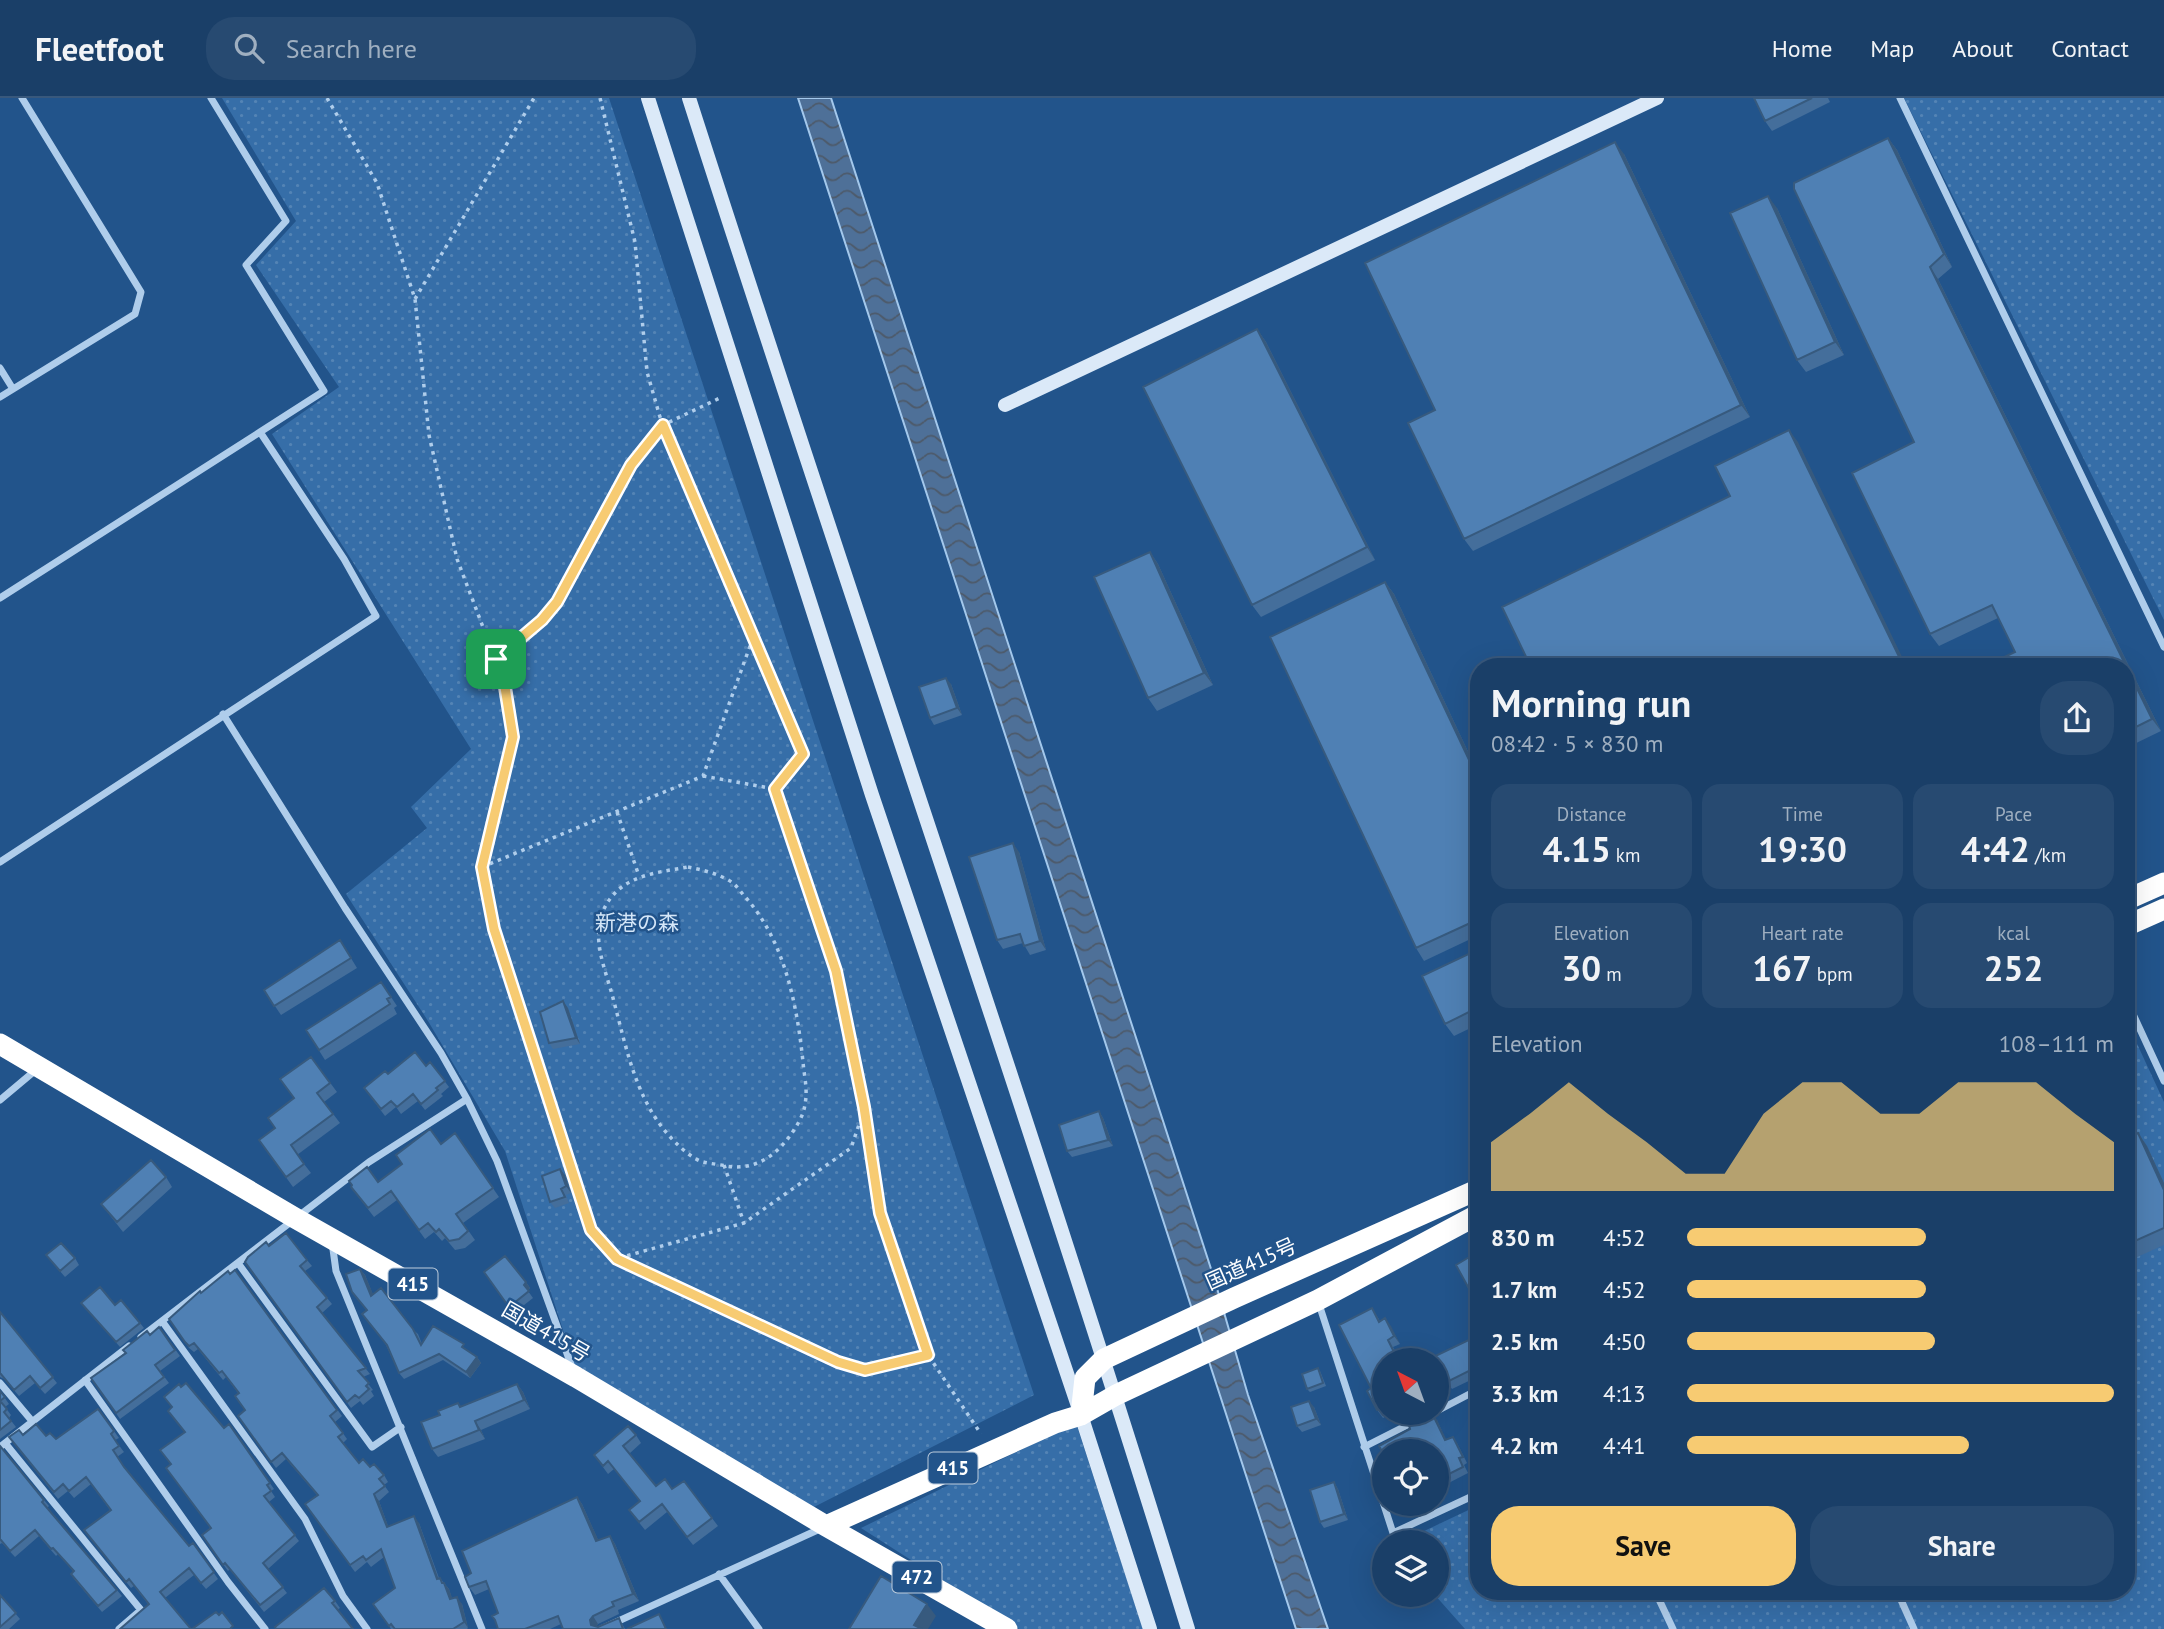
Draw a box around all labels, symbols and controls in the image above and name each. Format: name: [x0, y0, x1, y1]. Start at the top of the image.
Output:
search box: [206, 17, 696, 80]
text: Fleetfoot: [35, 27, 164, 70]
icon: search: [230, 29, 268, 67]
text: Search here: [286, 32, 417, 65]
text: Home: [1772, 33, 1832, 64]
text: Map: [1870, 33, 1914, 64]
text: About: [1952, 33, 2013, 64]
text: Contact: [2051, 33, 2129, 64]
pin: [466, 629, 526, 689]
icon: arrive: [477, 640, 515, 678]
text: Morning run: [1491, 678, 1691, 727]
button: share: [2040, 681, 2114, 755]
text: 08:42 · 5 × 830 m: [1491, 729, 1663, 758]
text: Distance: [1557, 802, 1626, 826]
text: Time: [1782, 802, 1823, 826]
text: Pace: [1995, 802, 2032, 826]
text: 4.15: [1543, 826, 1611, 872]
text: 19:30: [1758, 826, 1847, 872]
text: 4:42: [1961, 826, 2030, 872]
text: km: [1611, 843, 1640, 867]
text: /km: [2030, 843, 2066, 867]
park label: 新港の森: [595, 909, 679, 936]
text: Elevation: [1554, 921, 1629, 945]
text: Heart rate: [1761, 921, 1844, 945]
text: kcal: [1997, 921, 2030, 945]
text: 30: [1561, 945, 1601, 991]
text: 167: [1752, 945, 1812, 991]
text: 252: [1984, 945, 2043, 991]
text: m: [1601, 962, 1622, 986]
text: bpm: [1812, 962, 1853, 986]
text: Elevation: [1491, 1029, 1583, 1058]
text: 108–111 m: [1999, 1029, 2114, 1058]
text: 830 m: [1491, 1223, 1554, 1252]
text: 4:52: [1603, 1223, 1646, 1252]
street label: 国道415号: [1201, 1231, 1301, 1296]
road number: 415: [388, 1268, 438, 1300]
text: 1.7 km: [1491, 1275, 1557, 1304]
text: 4:52: [1603, 1275, 1646, 1304]
street label: 国道415号: [497, 1296, 595, 1368]
text: 2.5 km: [1491, 1327, 1558, 1356]
text: 4:50: [1603, 1327, 1646, 1356]
north arrow: [1372, 1348, 1449, 1424]
map controls: [1372, 1348, 1449, 1607]
text: 3.3 km: [1491, 1379, 1558, 1408]
text: 4:13: [1603, 1379, 1646, 1408]
text: 4.2 km: [1491, 1431, 1558, 1460]
text: 4:41: [1603, 1431, 1646, 1460]
button: locate: [1372, 1439, 1449, 1516]
road number: 415: [928, 1452, 978, 1484]
button: Save: [1491, 1506, 1796, 1586]
button: Share: [1810, 1506, 2114, 1586]
button: layers: [1372, 1530, 1449, 1607]
road number: 472: [892, 1562, 942, 1592]

